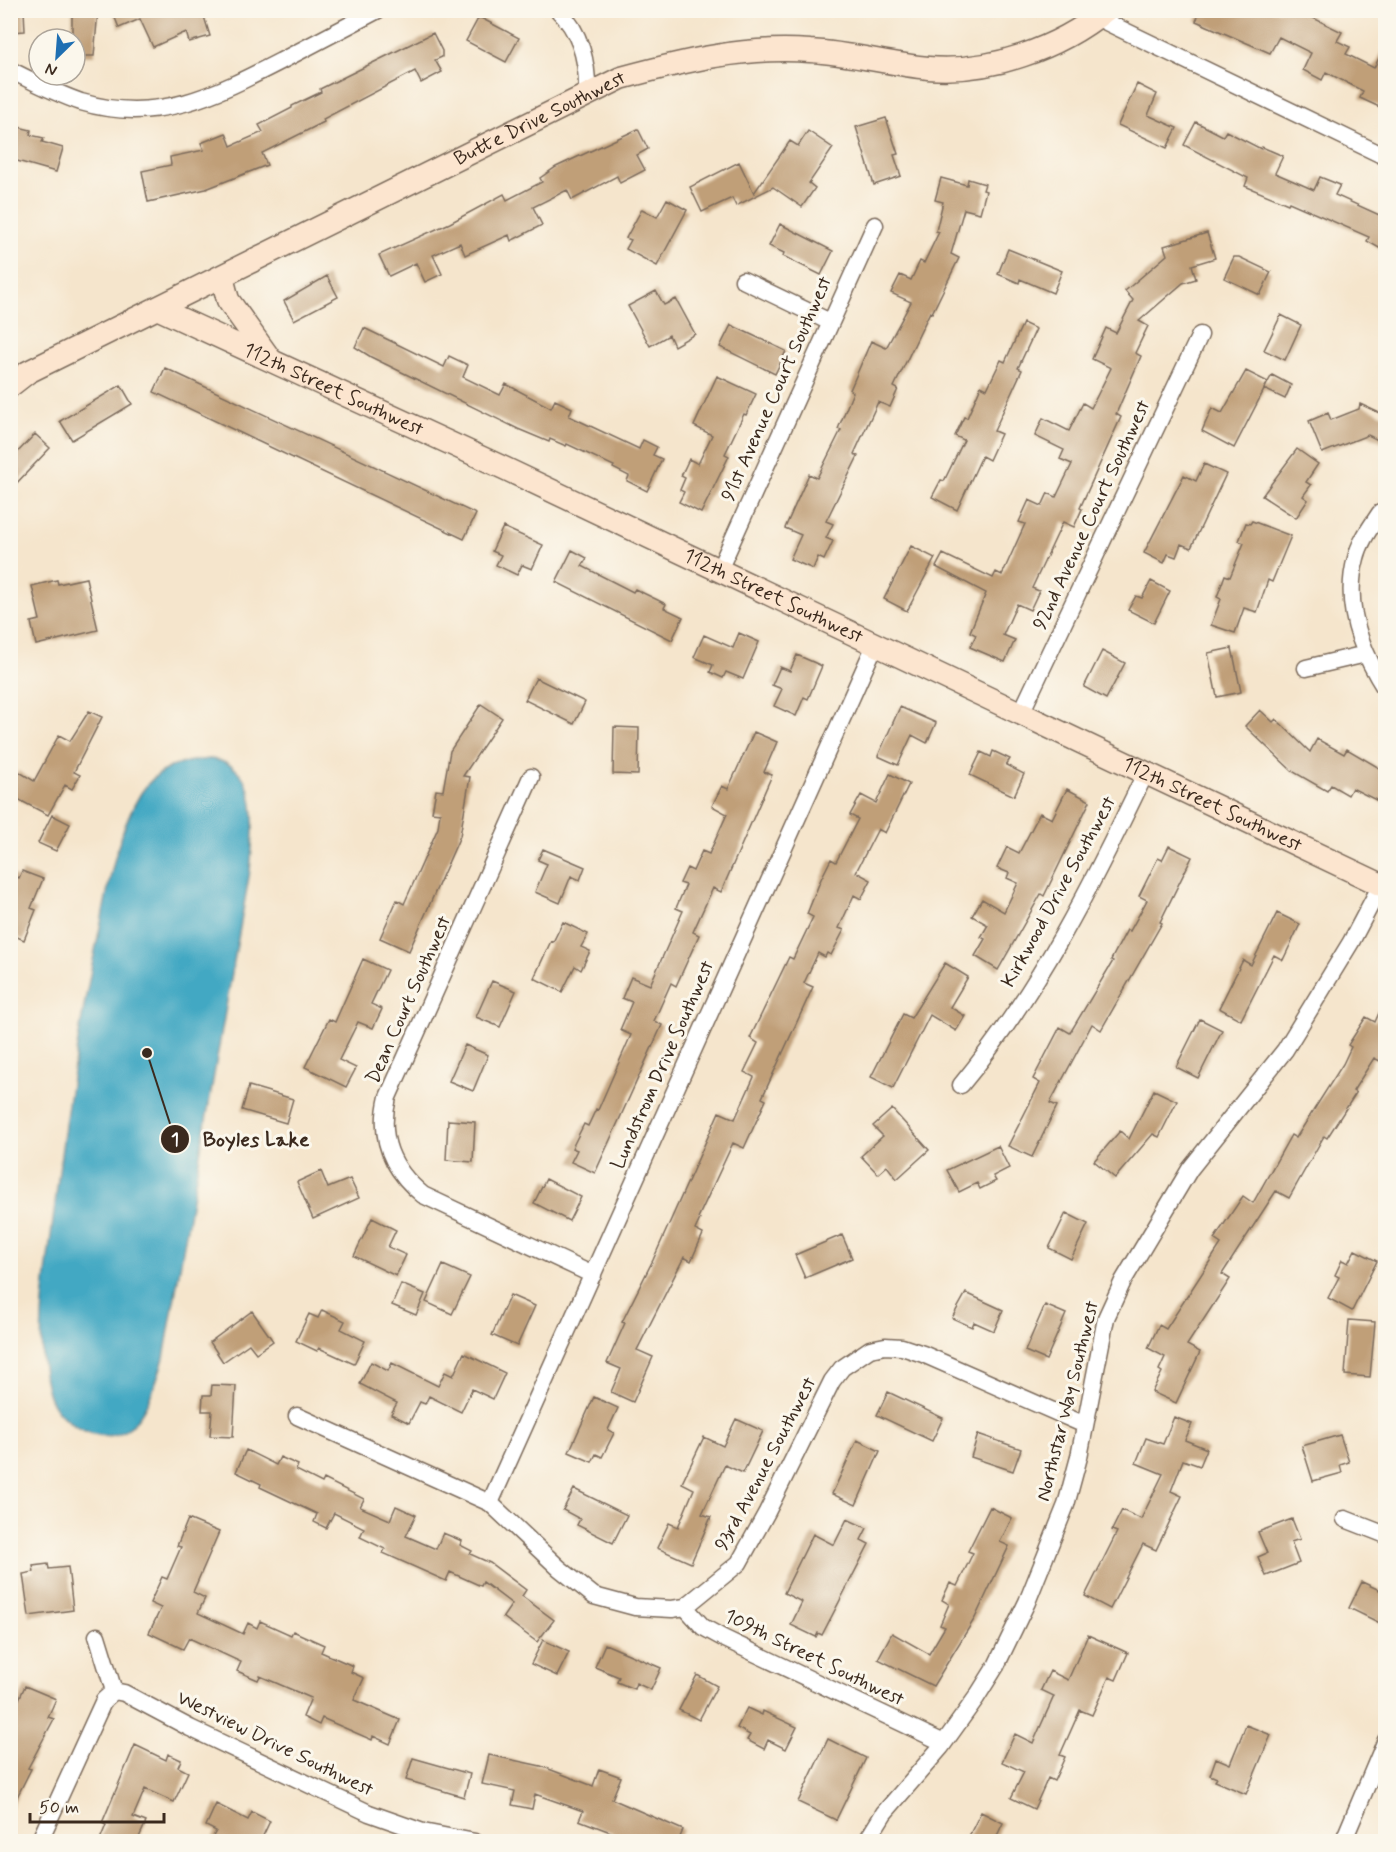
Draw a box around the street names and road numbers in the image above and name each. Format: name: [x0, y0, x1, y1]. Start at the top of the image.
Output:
street label: Butte Drive Southwest: [449, 64, 630, 172]
street label: 91st Avenue Court Southwest: [715, 272, 839, 506]
street label: 112th Street Southwest: [239, 336, 428, 443]
street label: 92nd Avenue Court Southwest: [1027, 396, 1157, 634]
street label: 112th Street Southwest: [679, 542, 868, 650]
street label: 112th Street Southwest: [1118, 750, 1307, 859]
street label: Kirkwood Drive Southwest: [995, 791, 1123, 992]
street label: Dean Court Southwest: [360, 912, 458, 1088]
street label: Lundstrom Drive Southwest: [605, 956, 721, 1174]
street label: Northstar Way Southwest: [1030, 1298, 1106, 1504]
street label: 93rd Avenue Southwest: [709, 1372, 823, 1556]
street label: 109th Street Southwest: [719, 1603, 909, 1713]
street label: Westview Drive Southwest: [172, 1685, 378, 1803]

